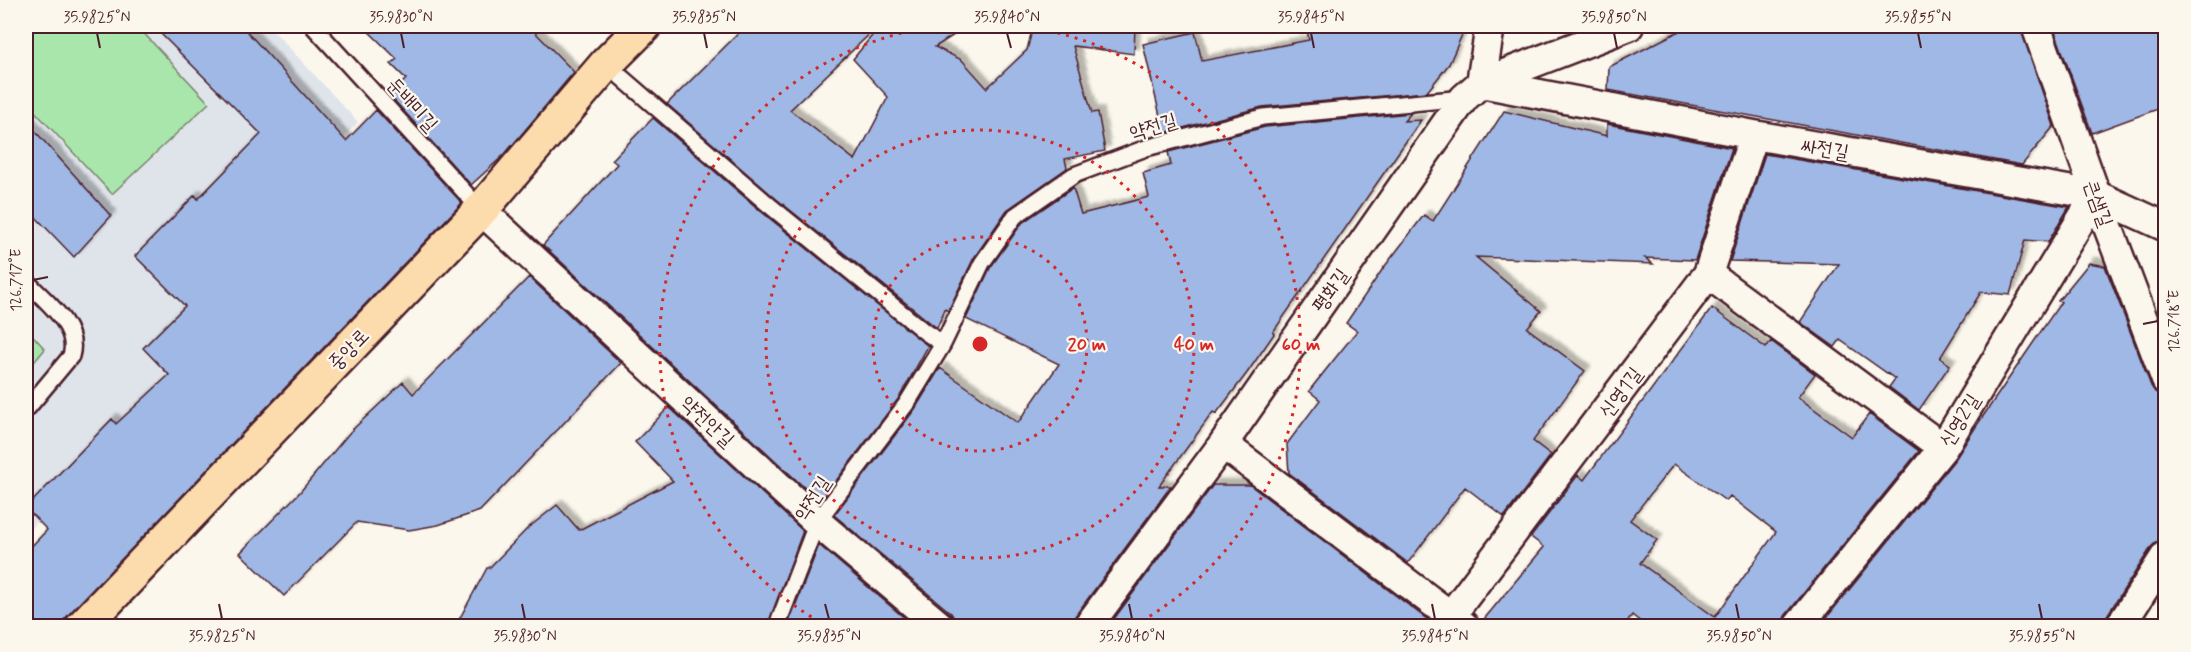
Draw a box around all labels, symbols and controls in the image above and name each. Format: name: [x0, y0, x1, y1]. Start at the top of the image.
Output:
text: 35.9825°N: [64, 8, 130, 28]
text: 35.9830°N: [369, 8, 433, 28]
text: 35.9835°N: [672, 8, 736, 28]
text: 35.9840°N: [974, 8, 1040, 28]
text: 35.9845°N: [1278, 8, 1344, 28]
text: 35.9850°N: [1581, 8, 1647, 28]
text: 35.9855°N: [1885, 8, 1951, 28]
street label: 둔배미길: [380, 72, 443, 138]
street label: 약전길: [1126, 107, 1180, 147]
street label: 싸전길: [1799, 132, 1851, 167]
street label: 큰샘길: [2077, 176, 2119, 231]
text: 126.717°E: [7, 248, 27, 311]
street label: 평화길: [1306, 263, 1356, 318]
text: 126.718°E: [2165, 289, 2185, 352]
street label: 중앙로: [323, 323, 376, 377]
text: 20 m: [1068, 333, 1106, 357]
text: 40 m: [1174, 333, 1214, 357]
text: 60 m: [1282, 333, 1320, 357]
centre of rings: [970, 334, 990, 354]
street label: 신영1길: [1593, 362, 1649, 424]
street label: 신영2길: [1933, 389, 1987, 453]
street label: 약전안길: [674, 390, 740, 454]
street label: 약전길: [789, 471, 838, 526]
text: 35.9825°N: [189, 627, 255, 647]
text: 35.9830°N: [493, 627, 557, 647]
text: 35.9835°N: [797, 627, 861, 647]
text: 35.9840°N: [1099, 627, 1165, 647]
text: 35.9845°N: [1402, 627, 1468, 647]
text: 35.9850°N: [1706, 627, 1772, 647]
text: 35.9855°N: [2009, 627, 2075, 647]

